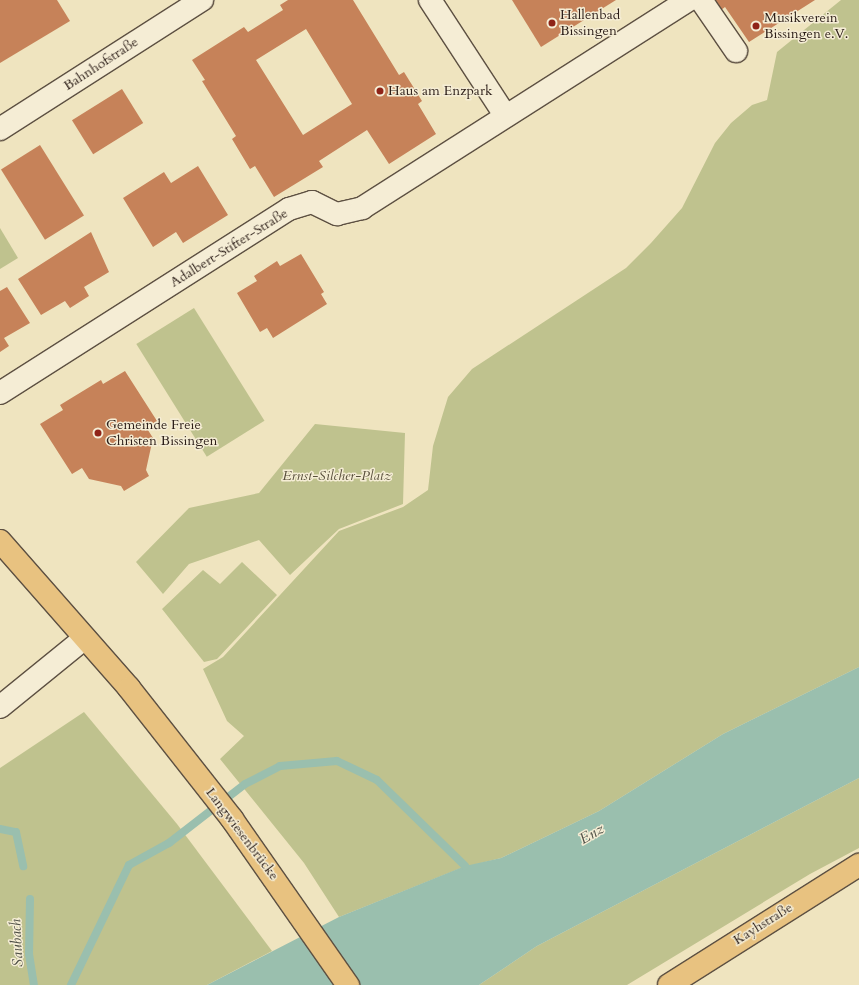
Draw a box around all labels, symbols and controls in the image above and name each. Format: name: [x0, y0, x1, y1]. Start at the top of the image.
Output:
place label: Hallenbad Bissingen: [560, 7, 620, 40]
place label: Musikverein Bissingen e.V.: [764, 10, 848, 42]
marker: Hallenbad Bissingen: [547, 18, 557, 28]
marker: Musikverein Bissingen e.V.: [751, 21, 761, 31]
street label: Bahnhofstraße: [60, 34, 142, 94]
place label: Haus am Enzpark: [388, 83, 492, 99]
marker: Haus am Enzpark: [375, 86, 385, 96]
street label: Adalbert-Stifter-Straße: [167, 205, 291, 291]
place label: Gemeinde Freie Christen Bissingen: [106, 417, 217, 450]
marker: Gemeinde Freie Christen Bissingen: [93, 428, 103, 438]
park label: Ernst-Silcher-Platz: [283, 468, 391, 484]
street label: Langwiesenbrücke: [202, 784, 282, 884]
water label: Enz: [576, 820, 608, 848]
street label: Kayhstraße: [730, 899, 796, 949]
water label: Saubach: [7, 918, 27, 968]

